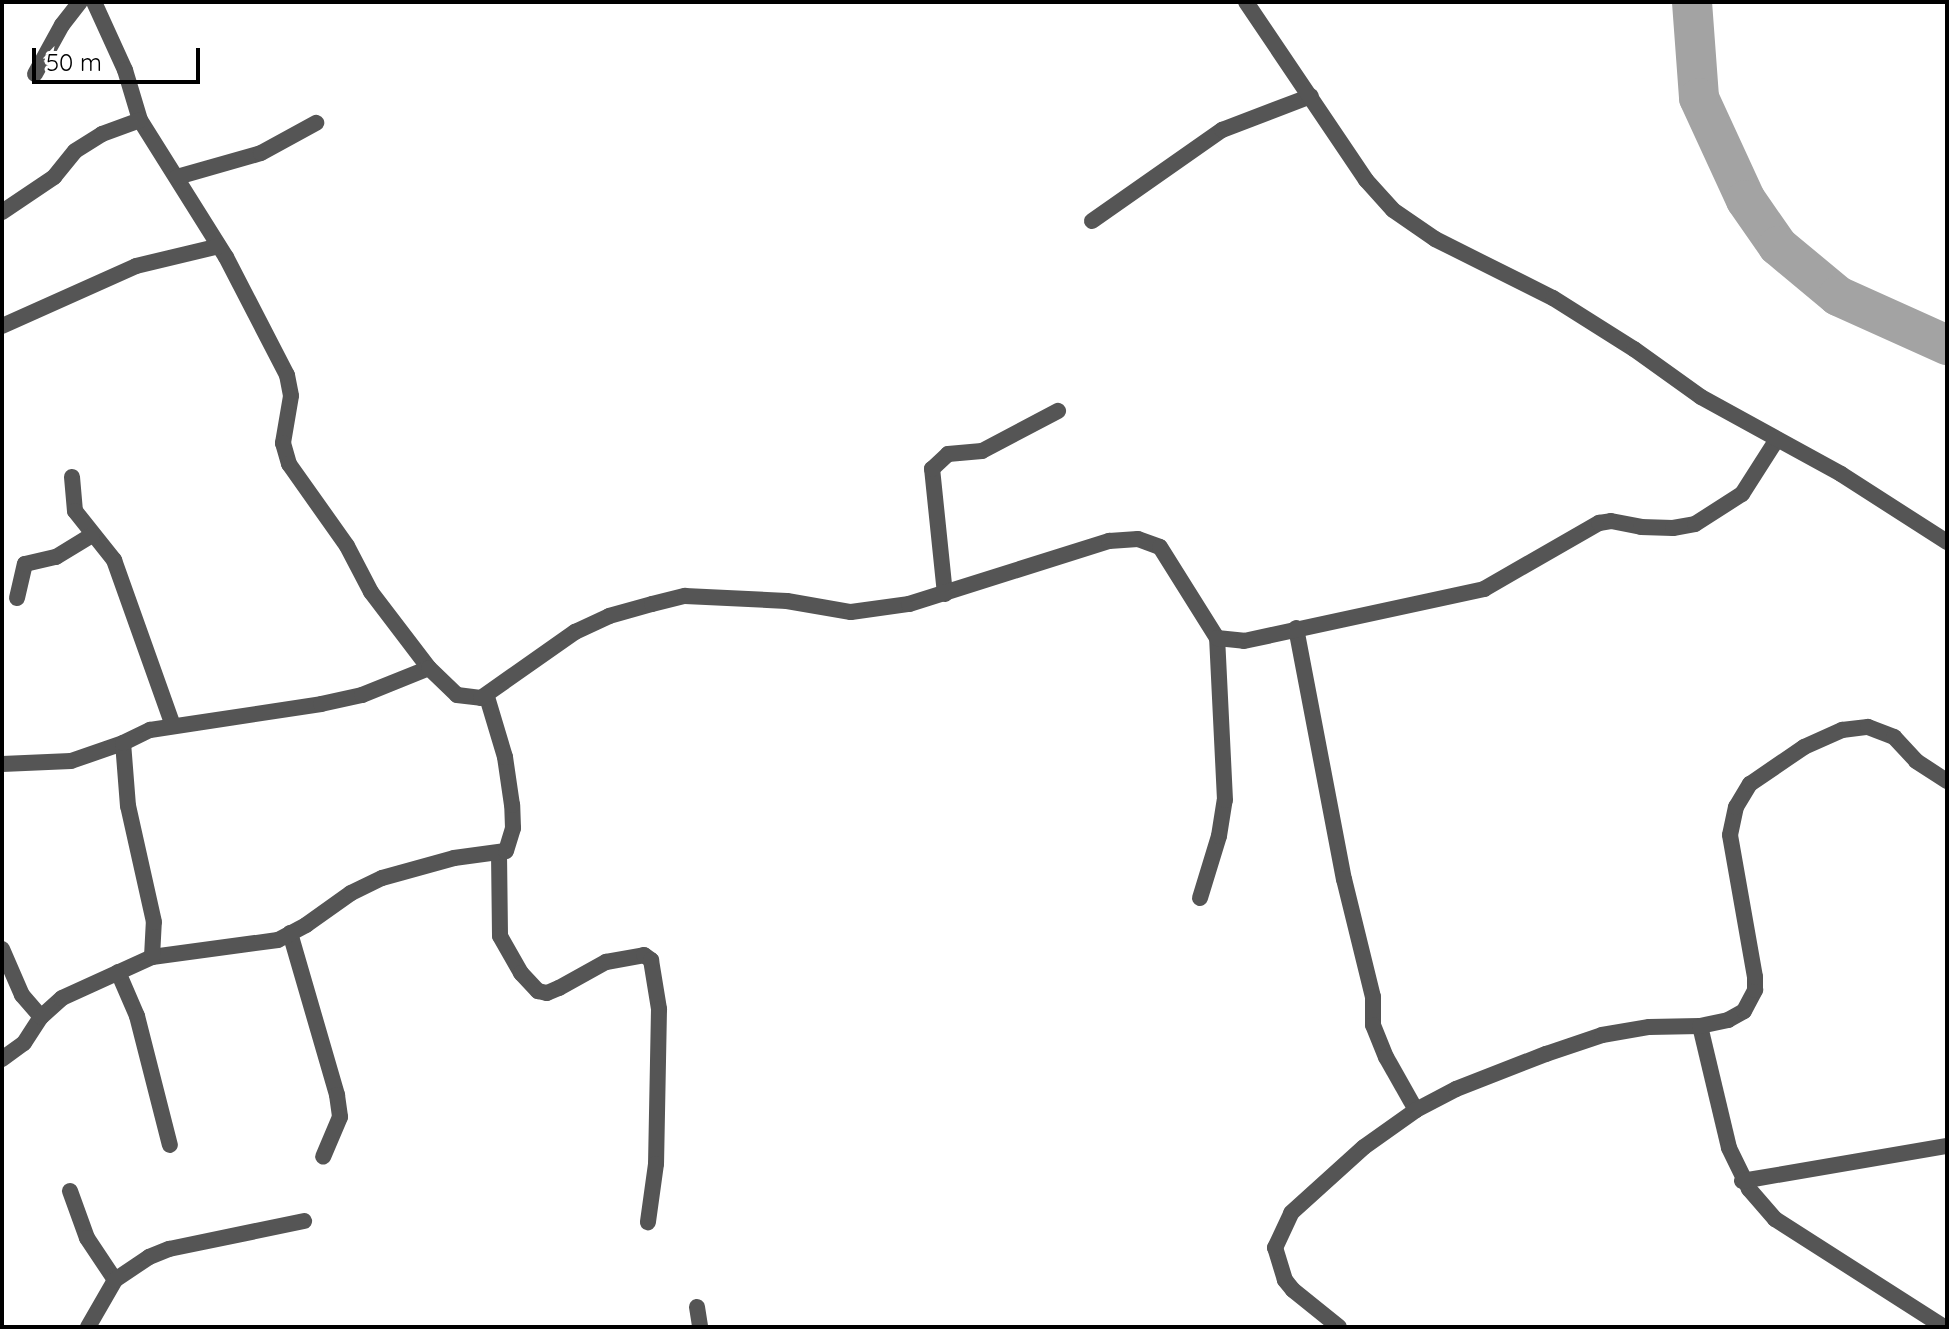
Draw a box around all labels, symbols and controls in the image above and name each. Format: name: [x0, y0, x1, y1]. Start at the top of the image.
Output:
scale bar: [36, 32, 204, 82]
text: 50 m: [46, 47, 102, 77]

